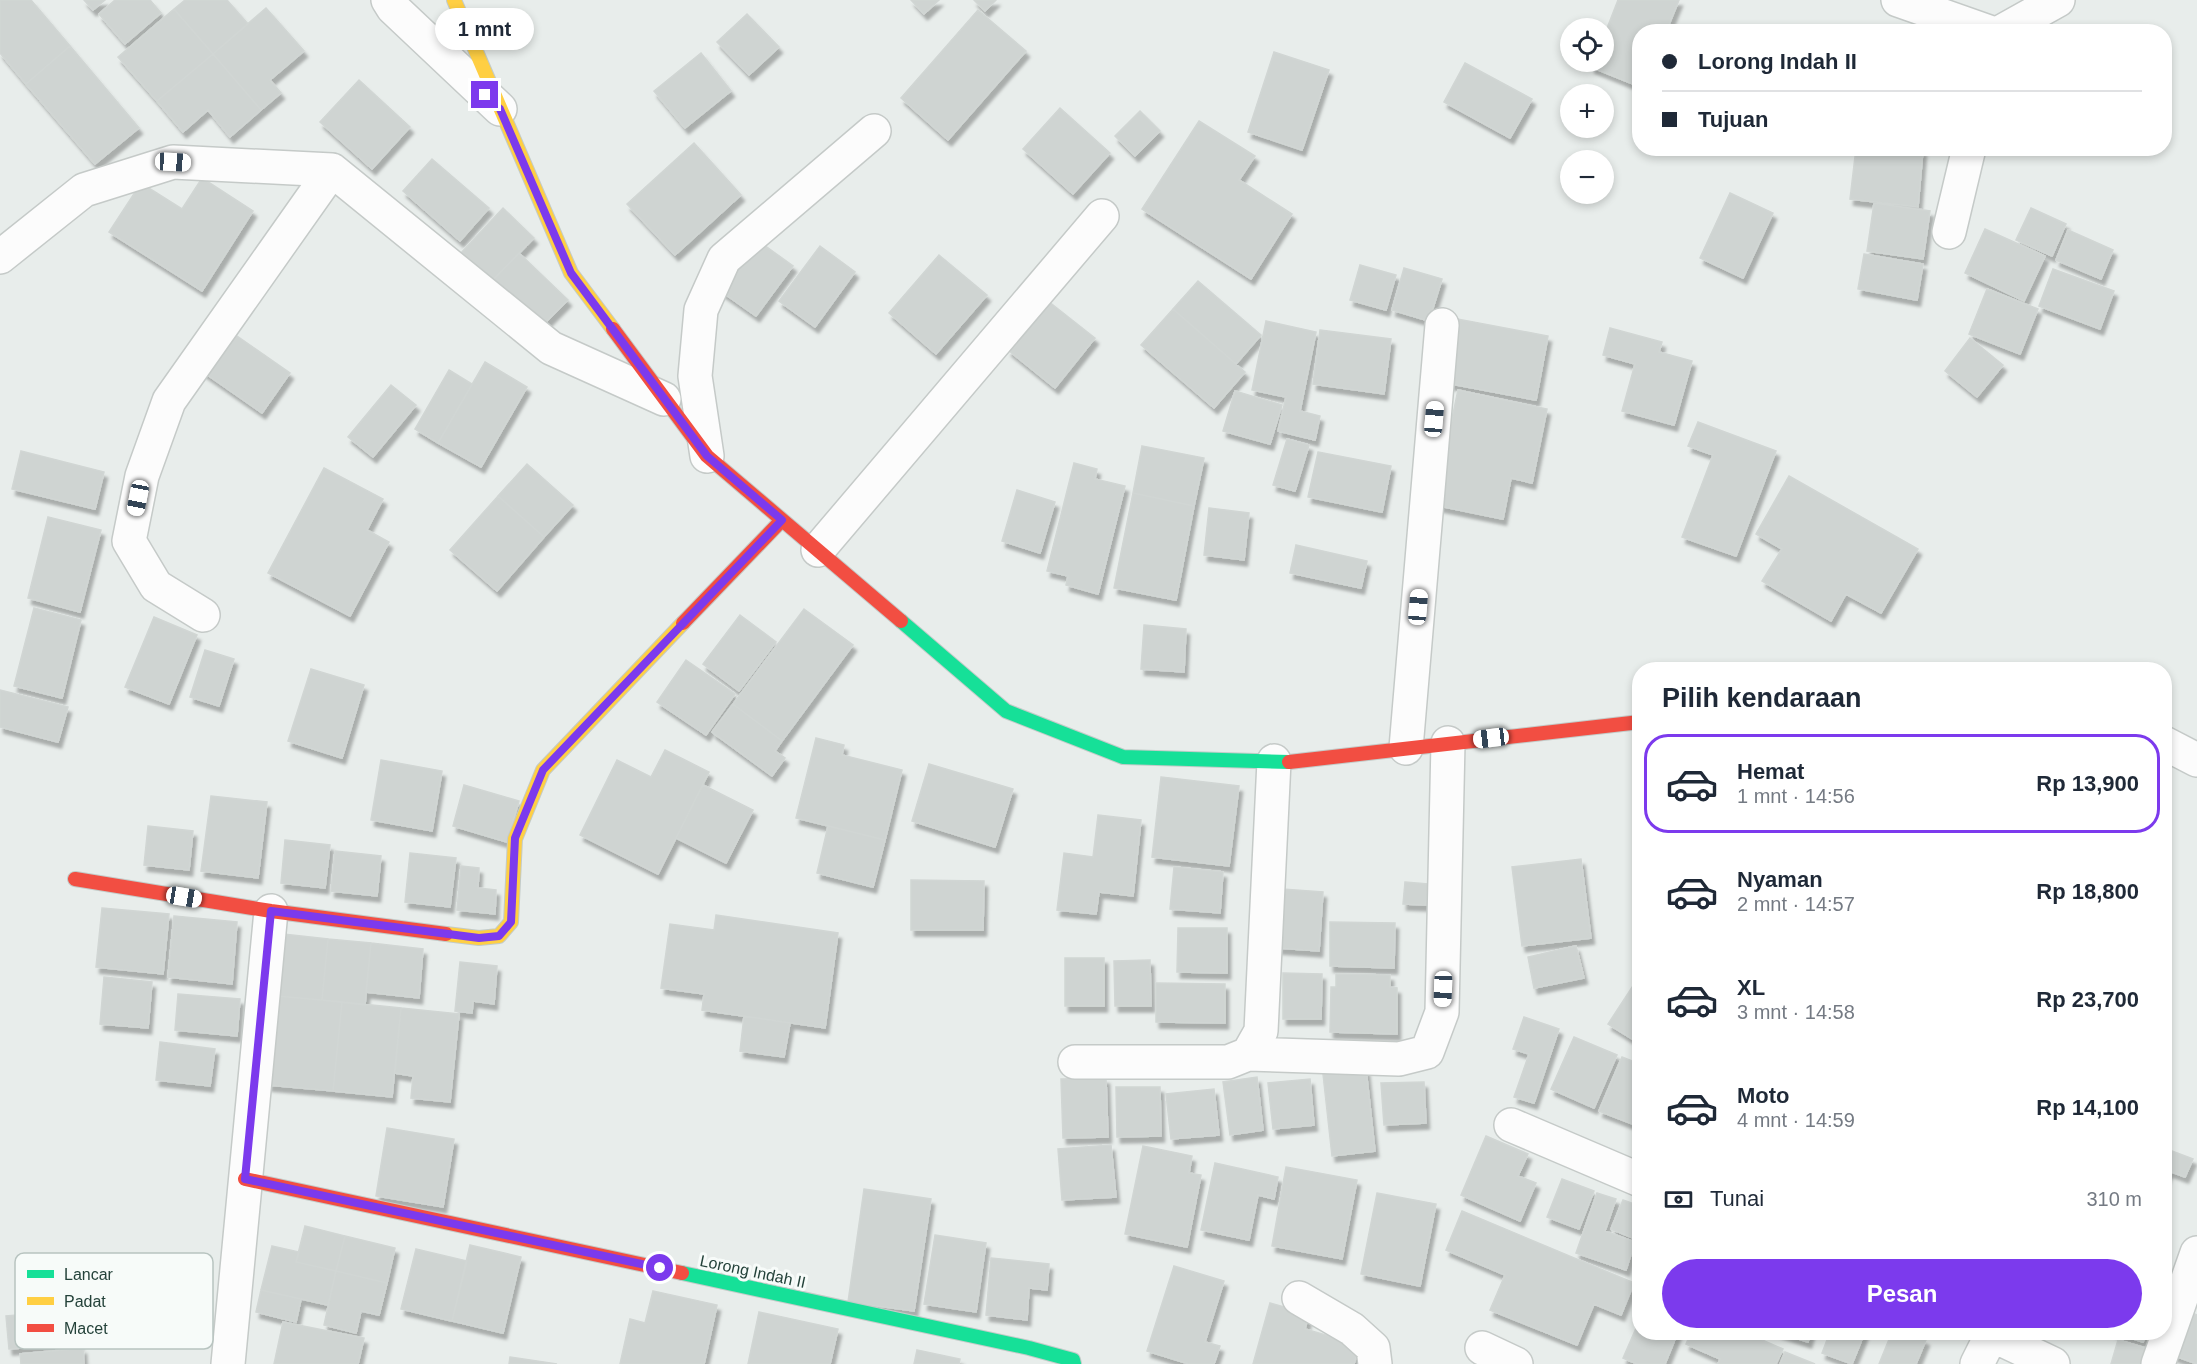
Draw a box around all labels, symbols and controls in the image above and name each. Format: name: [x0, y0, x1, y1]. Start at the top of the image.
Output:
callout: 1 mnt: [436, 8, 534, 50]
text: 1 mnt: [458, 18, 511, 40]
map controls: [1560, 18, 1614, 204]
button: locate: [1560, 18, 1614, 72]
text: Lorong Indah II: [1698, 49, 1857, 74]
route end: [471, 81, 498, 108]
button: +: [1560, 84, 1614, 138]
text: Tujuan: [1698, 107, 1768, 132]
button: −: [1560, 150, 1614, 204]
car: [155, 152, 191, 172]
car: [1423, 400, 1445, 438]
car: [126, 479, 150, 517]
car: [1407, 588, 1429, 626]
text: Pilih kendaraan: [1662, 683, 1862, 713]
car: [1472, 727, 1510, 749]
icon: car: [1665, 757, 1719, 811]
text: Hemat: [1737, 759, 1804, 784]
text: Rp 13,900: [2036, 771, 2139, 796]
text: 1 mnt · 14:56: [1737, 785, 1855, 807]
icon: car: [1665, 865, 1719, 919]
text: Nyaman: [1737, 867, 1823, 892]
text: Rp 18,800: [2036, 879, 2139, 904]
car: [165, 885, 203, 909]
text: 2 mnt · 14:57: [1737, 893, 1855, 915]
car: [1433, 971, 1453, 1007]
icon: car: [1665, 973, 1719, 1027]
text: XL: [1737, 975, 1765, 1000]
text: Rp 23,700: [2036, 987, 2139, 1012]
text: 3 mnt · 14:58: [1737, 1001, 1855, 1023]
icon: car: [1665, 1081, 1719, 1135]
text: Moto: [1737, 1083, 1790, 1108]
text: Rp 14,100: [2036, 1095, 2139, 1120]
text: 4 mnt · 14:59: [1737, 1109, 1855, 1131]
icon: cash: [1662, 1183, 1695, 1216]
text: Tunai: [1710, 1186, 1764, 1211]
text: 310 m: [2086, 1188, 2142, 1210]
street label: Lorong Indah II: [698, 1252, 807, 1291]
legend: [15, 1253, 213, 1349]
route start: [646, 1254, 673, 1281]
button: Pesan: [1662, 1259, 2142, 1328]
text: Lancar: [64, 1266, 114, 1283]
text: Padat: [64, 1293, 106, 1310]
text: Macet: [64, 1320, 108, 1337]

